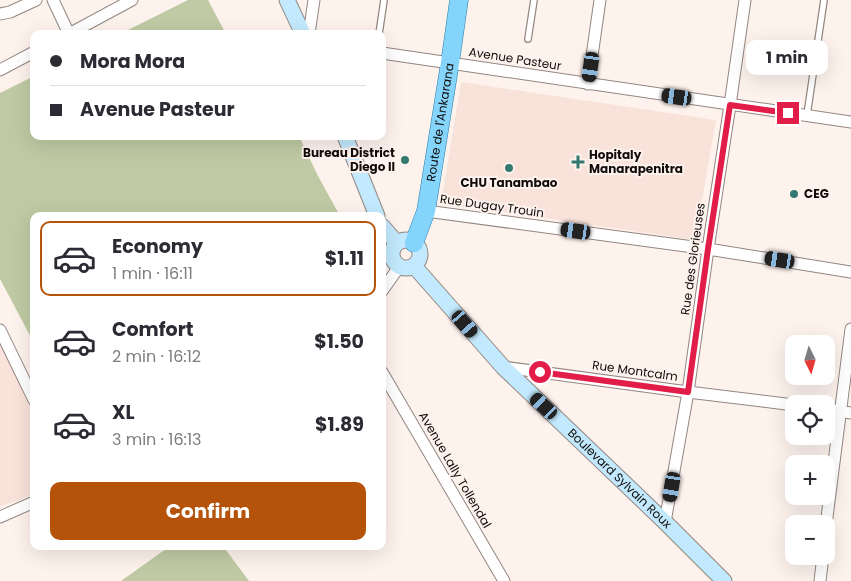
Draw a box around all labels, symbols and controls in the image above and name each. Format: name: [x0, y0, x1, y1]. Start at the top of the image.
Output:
callout: 1 min: [747, 41, 829, 76]
street label: Avenue Pasteur: [468, 43, 563, 74]
text: 1 min: [766, 46, 808, 69]
text: Mora Mora: [80, 48, 185, 75]
car: [581, 51, 600, 83]
street label: Route de l'Ankarana: [422, 62, 458, 183]
car: [661, 87, 692, 107]
text: Avenue Pasteur: [80, 96, 235, 123]
route end: [777, 102, 799, 124]
place label: Bureau District Diego II: [303, 144, 395, 175]
place label: Hopitaly Manarapenitra: [589, 146, 683, 177]
marker: Bureau District Diego II: [399, 154, 411, 166]
marker: Hopitaly Manarapenitra: [571, 155, 585, 169]
marker: CHU Tanambao: [503, 162, 515, 174]
place label: CHU Tanambao: [460, 174, 558, 191]
place label: CEG: [804, 185, 829, 202]
marker: CEG: [788, 188, 800, 200]
street label: Rue Dugay Trouin: [439, 190, 545, 221]
street label: Rue des Glorieuses: [676, 202, 709, 316]
car: [560, 221, 591, 241]
text: Economy: [112, 233, 203, 260]
icon: car: [52, 236, 97, 281]
text: $1.11: [325, 245, 364, 272]
car: [764, 250, 795, 270]
text: 1 min · 16:11: [112, 262, 193, 285]
car: [449, 308, 480, 340]
text: Comfort: [112, 316, 194, 343]
icon: car: [52, 319, 97, 364]
text: $1.50: [314, 328, 364, 355]
north arrow: [785, 335, 835, 385]
map controls: [785, 335, 835, 565]
text: 2 min · 16:12: [112, 345, 201, 368]
street label: Rue Montcalm: [591, 356, 679, 385]
route start: [529, 361, 551, 383]
car: [527, 390, 560, 422]
button: locate: [785, 395, 835, 445]
text: XL: [112, 399, 135, 426]
icon: car: [52, 402, 97, 447]
street label: Avenue Lally Tollendal: [415, 408, 496, 531]
text: $1.89: [315, 411, 364, 438]
street label: Boulevard Sylvain Roux: [564, 424, 676, 532]
text: 3 min · 16:13: [112, 428, 202, 451]
button: +: [785, 455, 835, 505]
car: [662, 471, 681, 503]
button: Confirm: [50, 482, 366, 540]
button: −: [785, 515, 835, 565]

